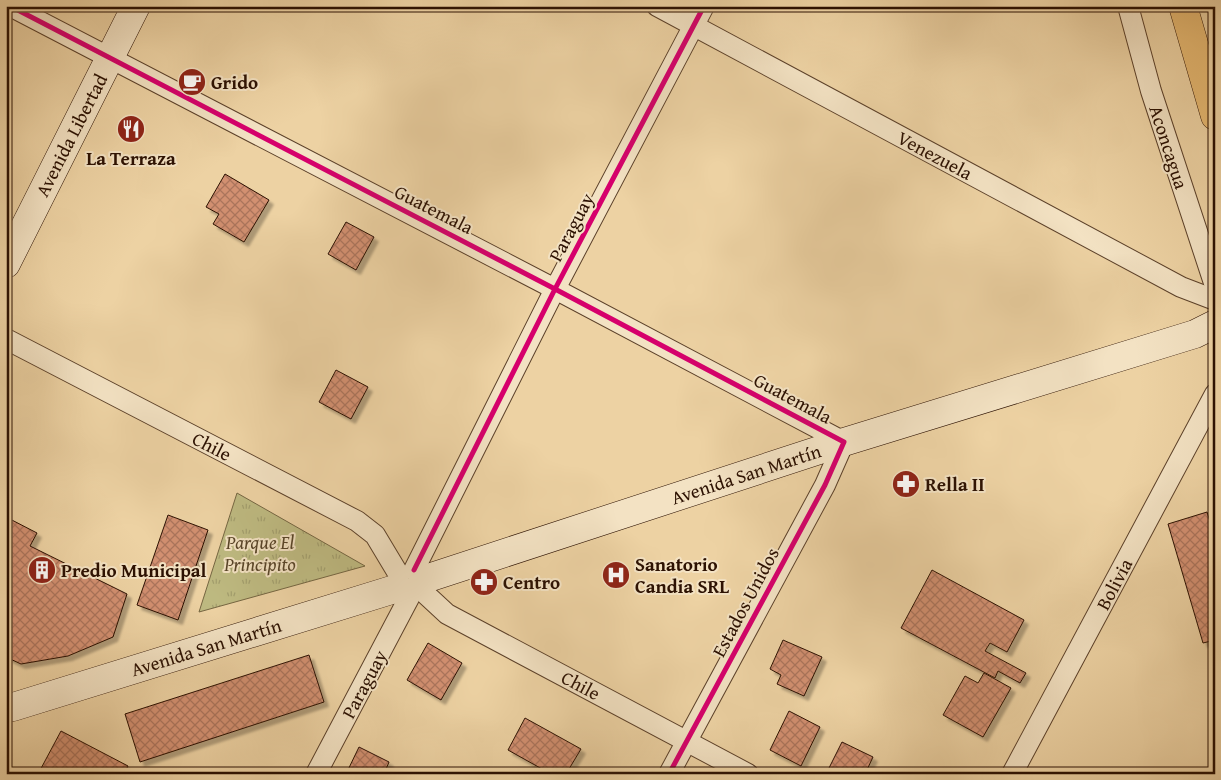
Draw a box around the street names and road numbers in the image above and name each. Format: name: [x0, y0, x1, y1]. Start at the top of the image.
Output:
street label: Avenida Libertad: [28, 68, 114, 201]
street label: Aconcagua: [1142, 102, 1196, 192]
street label: Venezuela: [892, 123, 978, 187]
street label: Guatemala: [390, 177, 478, 241]
street label: Paraguay: [541, 187, 601, 266]
street label: Guatemala: [749, 366, 837, 430]
street label: Chile: [188, 424, 237, 468]
street label: Avenida San Martín: [667, 436, 825, 511]
street label: Estados Unidos: [704, 542, 786, 662]
street label: Bolivia: [1089, 553, 1139, 615]
street label: Avenida San Martín: [127, 611, 285, 683]
street label: Paraguay: [334, 644, 394, 723]
street label: Chile: [557, 663, 606, 707]

